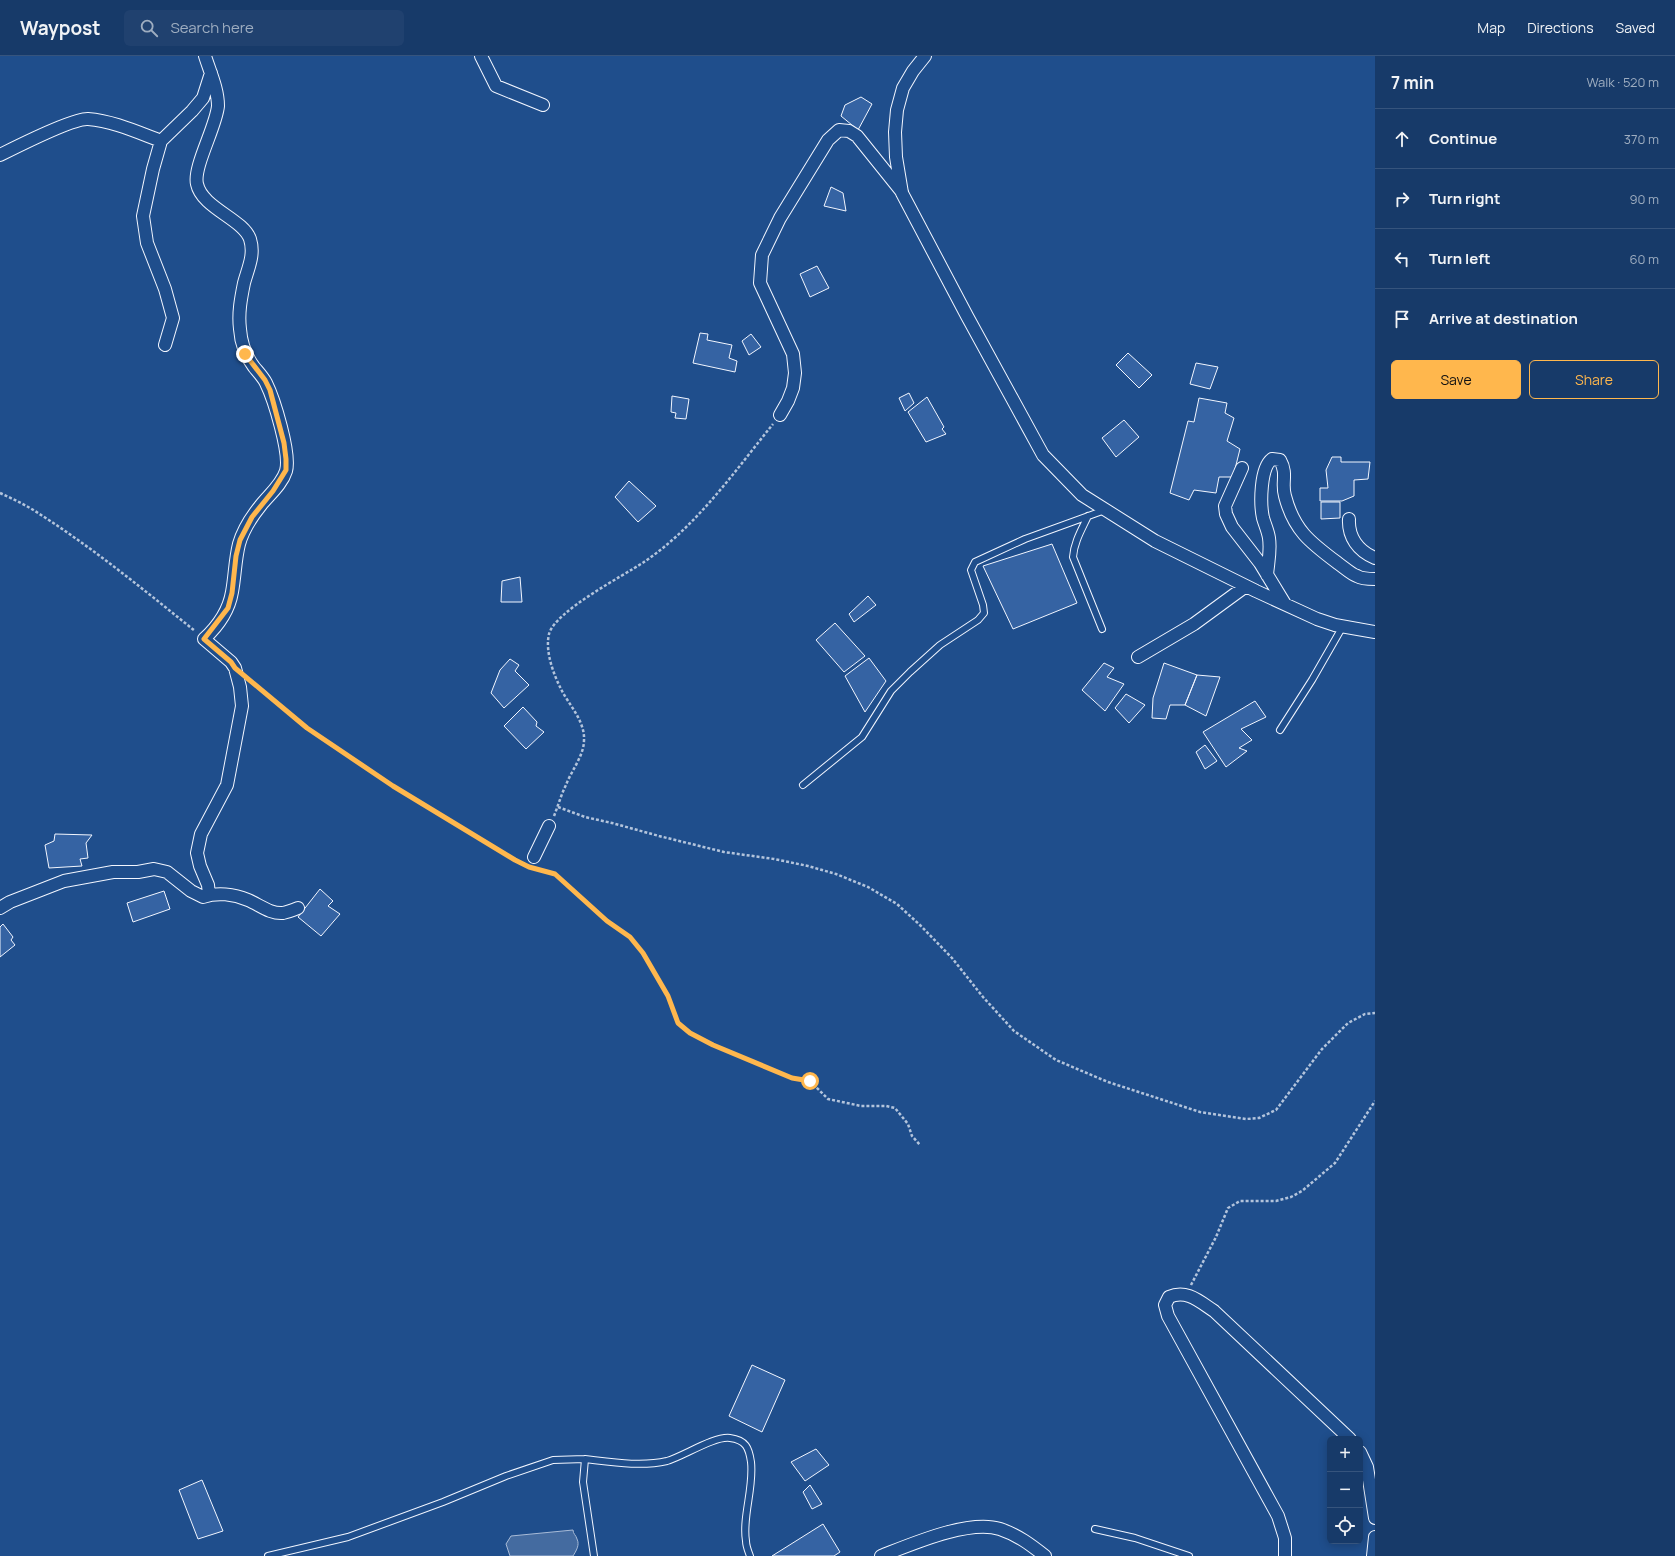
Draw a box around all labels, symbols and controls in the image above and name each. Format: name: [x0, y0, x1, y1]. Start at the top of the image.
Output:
search box: [124, 10, 404, 46]
text: Waypost: [20, 15, 100, 41]
icon: search: [138, 17, 160, 39]
text: Search here: [170, 17, 254, 38]
text: Map: [1477, 18, 1505, 37]
text: Directions: [1527, 18, 1594, 37]
text: Saved: [1616, 18, 1655, 37]
text: 7 min: [1391, 71, 1434, 94]
text: Walk · 520 m: [1586, 73, 1659, 91]
icon: ahead: [1391, 128, 1413, 150]
text: Continue: [1429, 128, 1497, 149]
text: 370 m: [1624, 130, 1659, 148]
icon: right: [1391, 188, 1413, 210]
text: Turn right: [1429, 188, 1500, 209]
text: 90 m: [1629, 190, 1659, 208]
icon: left: [1391, 248, 1413, 270]
text: Turn left: [1429, 248, 1491, 269]
text: 60 m: [1629, 250, 1659, 268]
icon: arrive: [1391, 308, 1413, 330]
text: Arrive at destination: [1429, 308, 1578, 329]
route end: [236, 345, 254, 363]
button: Save: [1391, 360, 1521, 399]
button: Share: [1529, 360, 1659, 399]
route start: [801, 1072, 819, 1090]
map controls: [1327, 1436, 1363, 1544]
button: +: [1327, 1436, 1363, 1472]
button: −: [1327, 1472, 1363, 1508]
button: locate: [1327, 1508, 1363, 1544]

